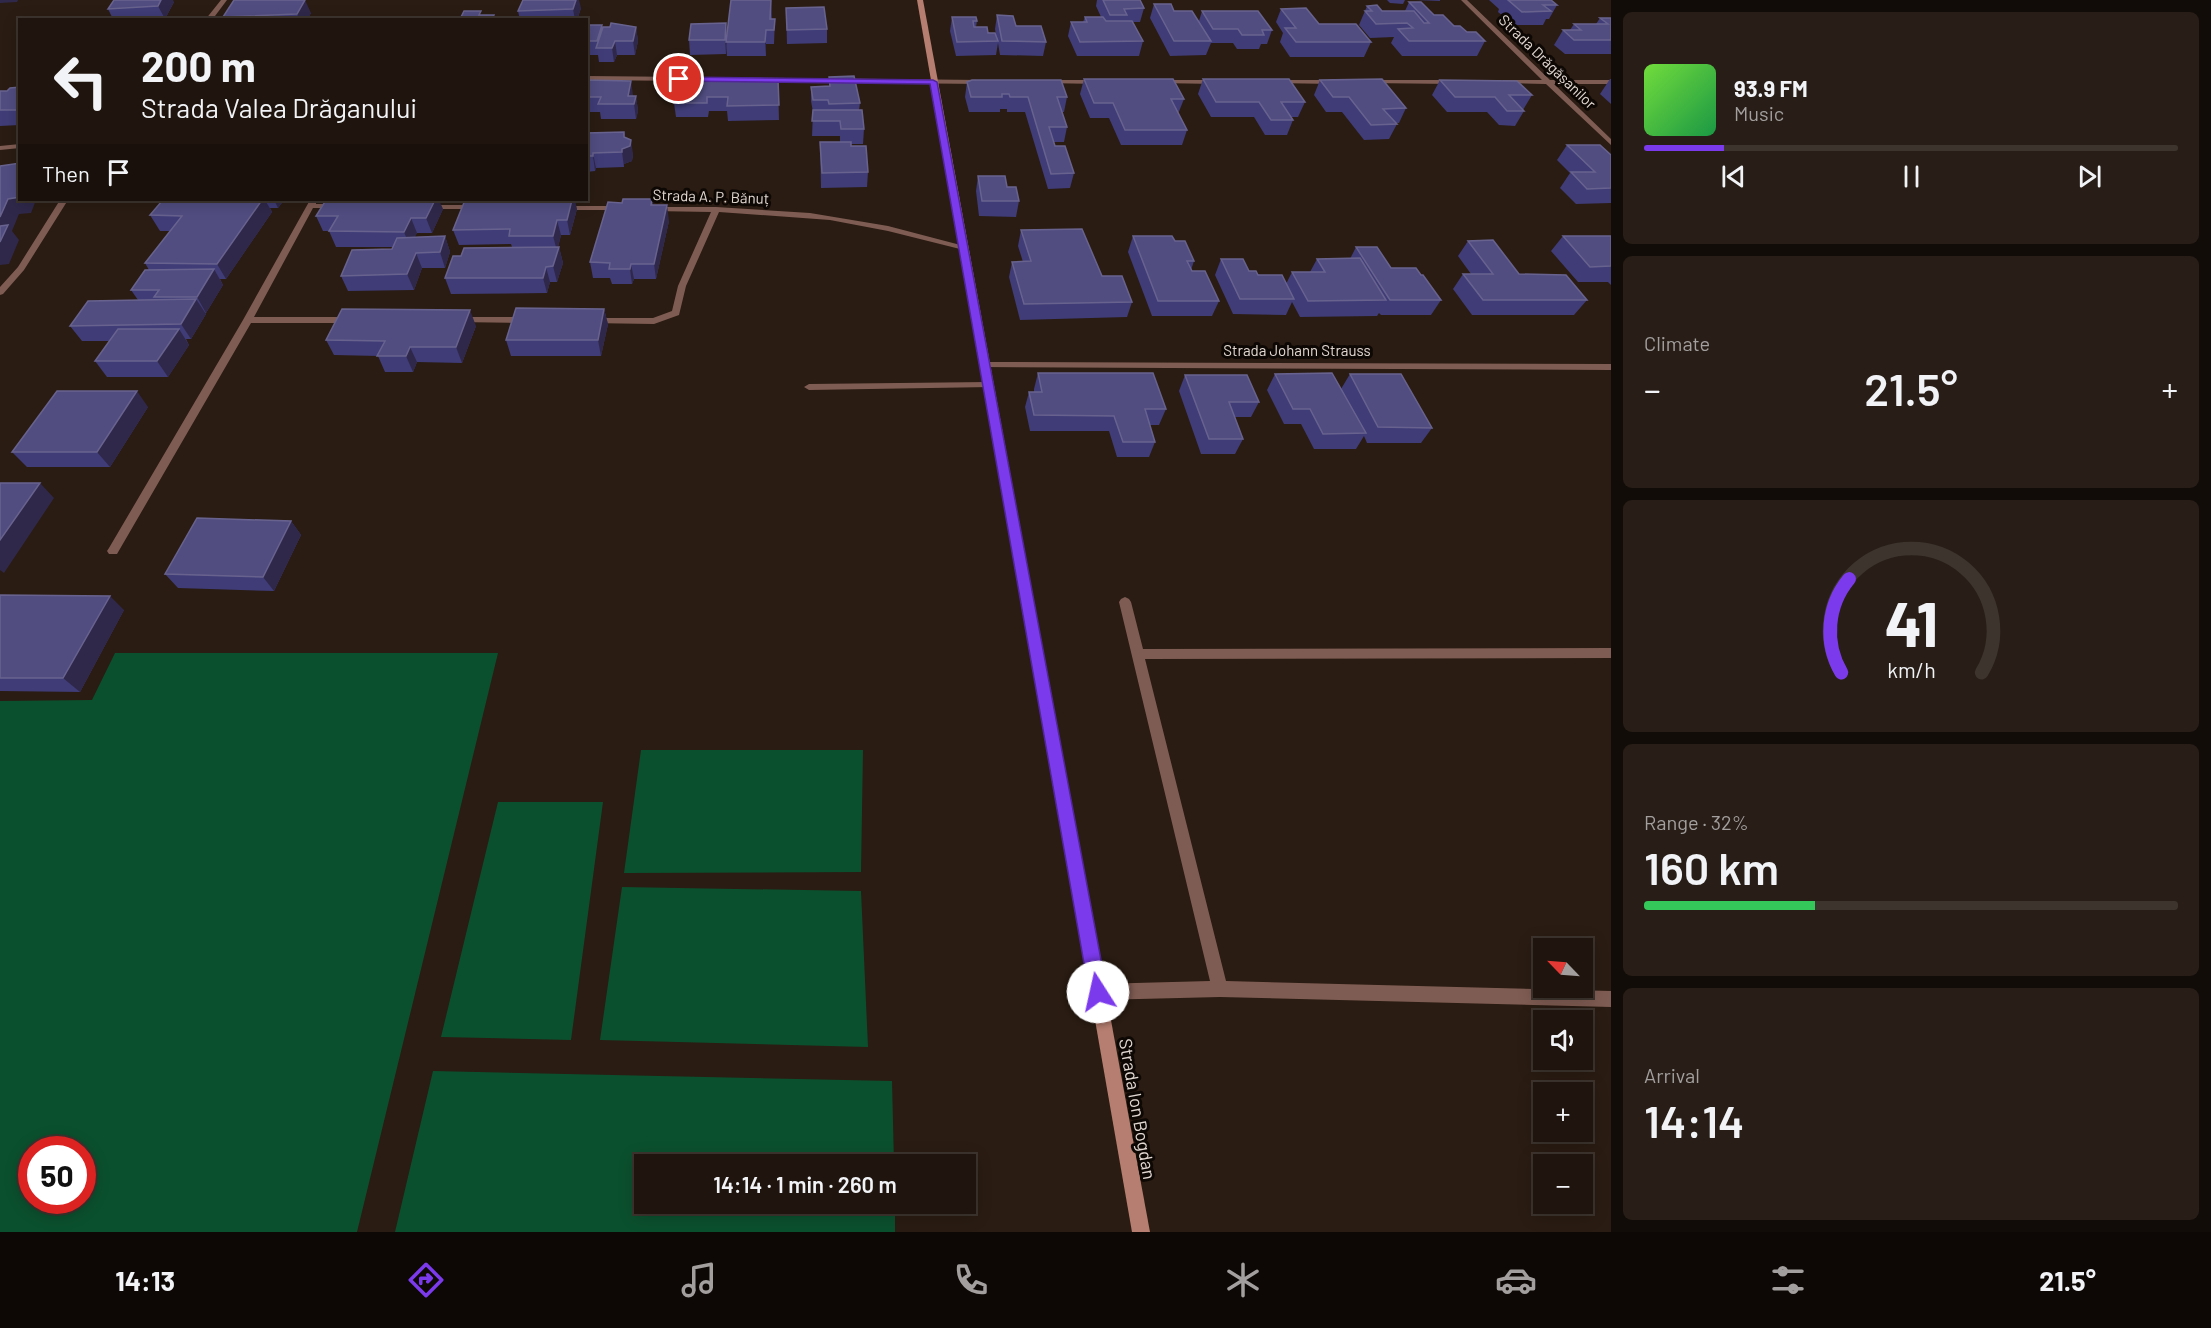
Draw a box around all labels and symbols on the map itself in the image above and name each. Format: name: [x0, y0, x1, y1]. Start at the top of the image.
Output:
street label: Strada Drăgășanilor: [1495, 10, 1600, 113]
pin: [653, 53, 704, 104]
street label: Strada A. P. Bănuț: [652, 185, 770, 207]
street label: Strada Johann Strauss: [1223, 341, 1371, 359]
north arrow: [1533, 938, 1593, 998]
position arrow: [1066, 960, 1130, 1024]
street label: Strada Ion Bogdan: [1115, 1037, 1161, 1181]
speed limit sign: 50: [18, 1136, 96, 1214]

